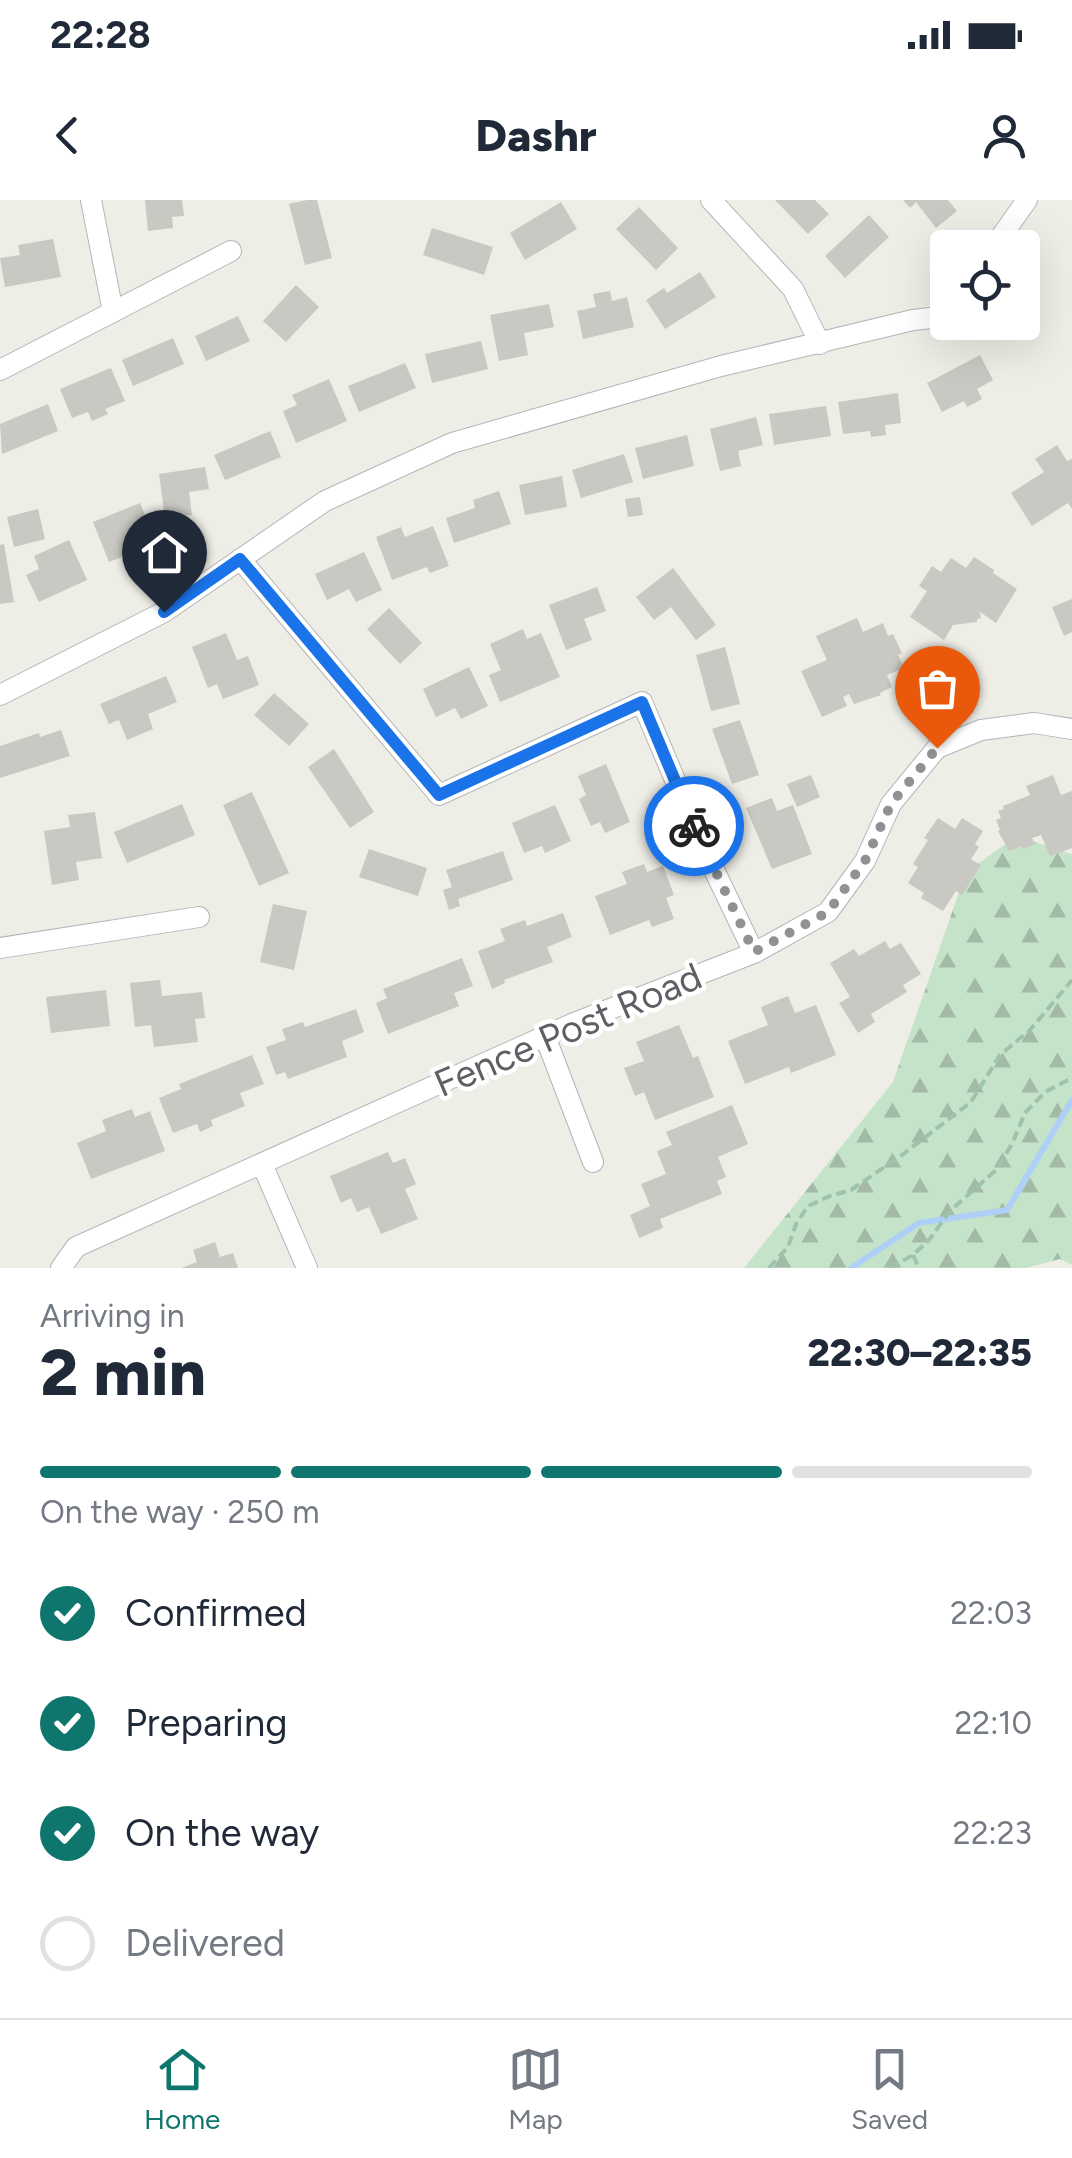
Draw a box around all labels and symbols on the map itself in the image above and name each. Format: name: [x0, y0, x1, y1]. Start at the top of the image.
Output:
pin: [122, 510, 207, 613]
pin: [895, 646, 980, 749]
courier: [644, 776, 744, 876]
street label: Fence Post Road: [428, 953, 708, 1107]

